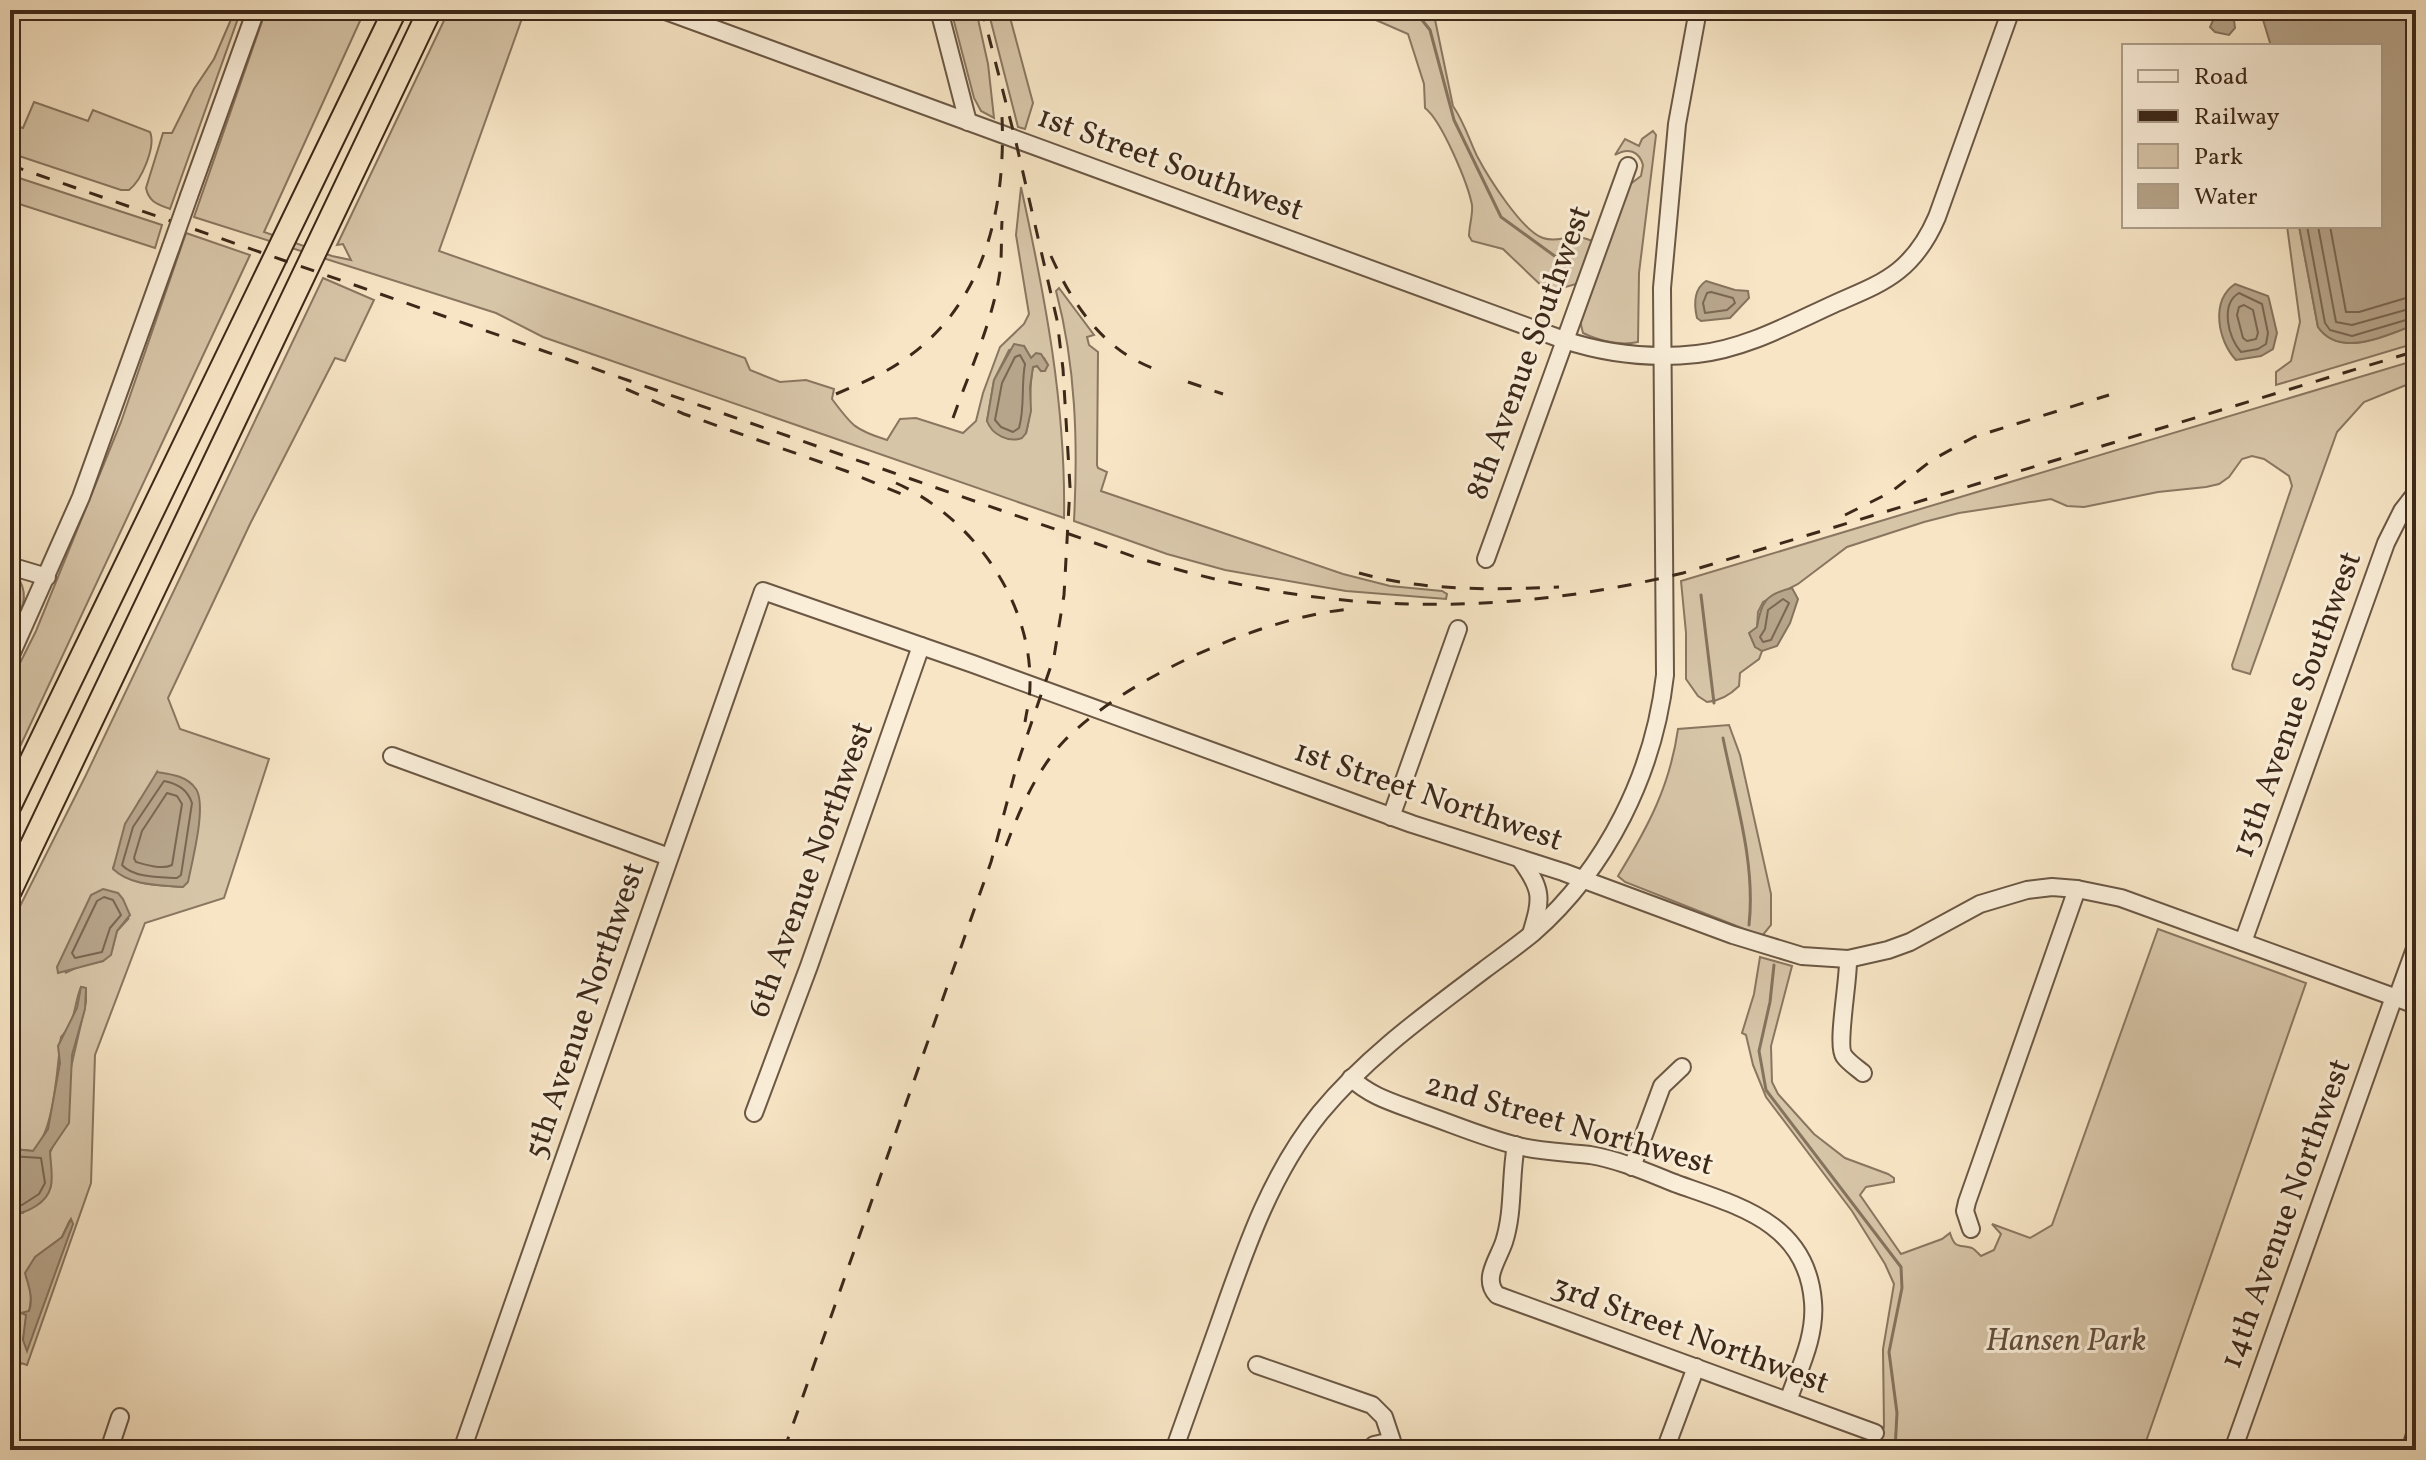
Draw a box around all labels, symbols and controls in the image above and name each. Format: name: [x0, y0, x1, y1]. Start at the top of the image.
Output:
legend: [2122, 44, 2382, 228]
text: Road: [2194, 61, 2248, 95]
street label: 1st Street Southwest: [1031, 96, 1309, 234]
text: Railway: [2194, 101, 2280, 135]
text: Park: [2194, 141, 2243, 175]
text: Water: [2194, 181, 2258, 215]
street label: 8th Avenue Southwest: [1456, 200, 1604, 506]
street label: 13th Avenue Southwest: [2222, 546, 2374, 864]
street label: 6th Avenue Northwest: [738, 716, 886, 1024]
street label: 1st Street Northwest: [1288, 730, 1568, 864]
street label: 5th Avenue Northwest: [515, 857, 657, 1165]
street label: 14th Avenue Northwest: [2210, 1053, 2364, 1375]
street label: 2nd Street Northwest: [1419, 1064, 1719, 1188]
street label: 3rd Street Northwest: [1545, 1265, 1835, 1407]
park label: Hansen Park: [1986, 1320, 2147, 1364]

